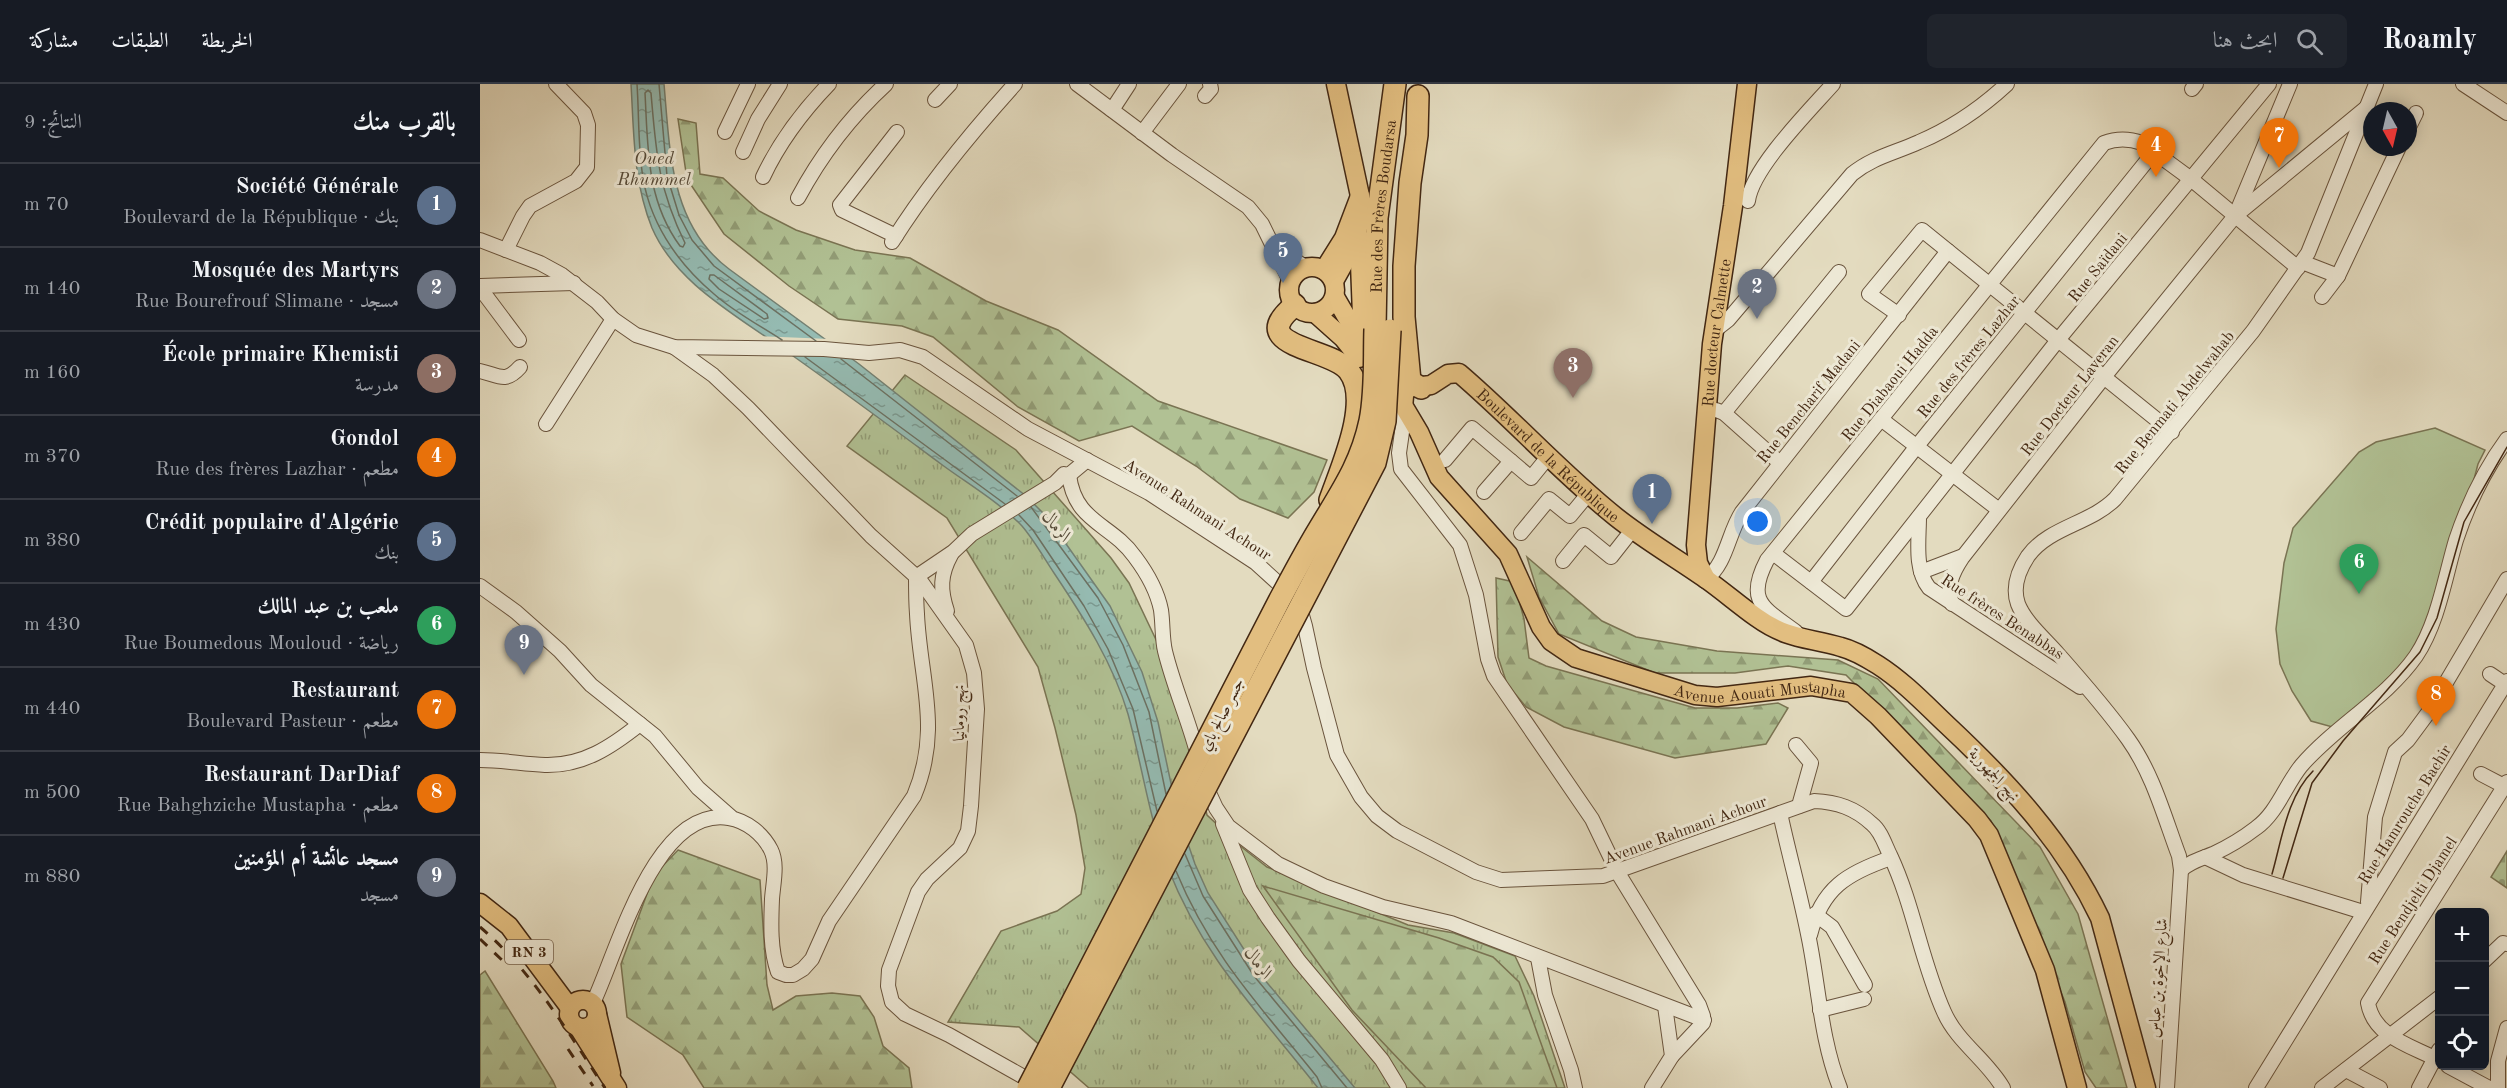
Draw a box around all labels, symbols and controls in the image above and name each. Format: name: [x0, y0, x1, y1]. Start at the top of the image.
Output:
search box: [1927, 14, 2347, 68]
icon: search: [2293, 25, 2326, 58]
text: Roamly: [2383, 27, 2477, 55]
text: ابحث هنا: [2213, 30, 2278, 52]
text: مشاركة: [30, 31, 78, 52]
text: الطبقات: [111, 31, 168, 52]
text: الخريطة: [201, 31, 253, 52]
north arrow: [2363, 102, 2417, 156]
text: بالقرب منك: [353, 110, 456, 136]
text: النتائج: 9: [24, 113, 82, 133]
pin: 7: [2260, 118, 2298, 168]
street label: Rue des Frères Boudarsa: [1370, 119, 1400, 293]
pin: 4: [2136, 128, 2176, 177]
water label: Oued Rhummel: [616, 150, 692, 189]
text: Société Générale: [236, 176, 399, 198]
text: 70 m: [24, 195, 69, 215]
text: 1: [431, 195, 442, 215]
text: بنك · Boulevard de la République: [123, 208, 399, 228]
street label: Rue Saïdani: [2066, 231, 2131, 306]
pin: 5: [1264, 234, 1302, 283]
street label: Rue docteur Calmette: [1701, 258, 1735, 408]
text: Mosquée des Martyrs: [192, 260, 399, 282]
pin: 2: [1738, 270, 1776, 319]
text: 140 m: [24, 279, 80, 299]
text: 2: [431, 279, 442, 299]
text: مسجد · Rue Bourefrouf Slimane: [135, 292, 399, 312]
street label: Rue des frères Lazhar: [1915, 293, 2024, 421]
street label: Rue Diabaoui Hadda: [1839, 324, 1942, 445]
street label: Rue Benmati Abdelwahab: [2113, 329, 2238, 478]
street label: Rue Docteur Laveran: [2019, 333, 2123, 460]
street label: Rue Bencharif Madani: [1755, 338, 1864, 467]
text: École primaire Khemisti: [162, 344, 399, 366]
pin: 3: [1554, 348, 1592, 398]
text: 160 m: [24, 363, 80, 383]
text: 3: [431, 363, 442, 383]
text: مدرسة: [355, 376, 399, 396]
street label: Boulevard de la République: [1473, 387, 1622, 526]
text: Gondol: [330, 428, 399, 450]
text: 370 m: [24, 447, 80, 467]
text: 4: [431, 447, 442, 467]
street label: Avenue Rahmani Achour: [1120, 457, 1274, 565]
text: مطعم · Rue des frères Lazhar: [155, 460, 399, 480]
pin: 1: [1632, 474, 1672, 524]
water label: الرمال: [1038, 507, 1074, 546]
your location: [1743, 507, 1772, 536]
text: Crédit populaire d'Algérie: [145, 512, 399, 534]
text: 380 m: [24, 531, 80, 551]
text: 5: [431, 531, 442, 551]
text: بنك: [374, 544, 399, 564]
pin: 6: [2340, 544, 2378, 594]
street label: Rue frères Benabbas: [1938, 572, 2066, 663]
text: ملعب بن عبد المالك: [258, 596, 399, 618]
text: 430 m: [24, 615, 80, 635]
text: 6: [431, 615, 442, 635]
pin: 9: [504, 626, 543, 675]
text: رياضة · Rue Boumedous Mouloud: [123, 634, 399, 654]
street label: جسر صالح باي: [1198, 676, 1251, 756]
pin: 8: [2416, 676, 2456, 726]
text: Restaurant: [291, 680, 399, 702]
street label: Avenue Aouati Mustapha: [1671, 680, 1847, 707]
street label: نهج رومانيا: [952, 685, 973, 741]
text: 440 m: [24, 699, 80, 719]
text: 7: [431, 699, 442, 719]
text: مطعم · Boulevard Pasteur: [186, 712, 399, 732]
street label: Rue Hamrouche Bachir: [2356, 742, 2455, 888]
street label: نهج الجمهورية: [1961, 746, 2022, 808]
text: Restaurant DarDiaf: [204, 764, 399, 786]
text: 500 m: [24, 783, 80, 803]
text: 8: [431, 783, 442, 803]
street label: Avenue Rahmani Achour: [1602, 794, 1770, 868]
text: مطعم · Rue Bahghziche Mustapha: [117, 796, 399, 816]
street label: Rue Bendjelti Djamel: [2367, 835, 2461, 968]
text: مسجد عائشة أم المؤمنين: [234, 848, 399, 870]
text: 880 m: [24, 867, 80, 887]
text: 9: [431, 867, 442, 887]
text: مسجد: [360, 886, 399, 906]
map controls: [2435, 908, 2489, 1070]
button: +: [2435, 908, 2489, 962]
street label: شارع الإخوة بن عباس: [2147, 918, 2175, 1039]
road number: RN 3: [505, 940, 553, 964]
water label: الرمال: [1241, 944, 1276, 983]
button: −: [2435, 962, 2489, 1016]
button: locate: [2435, 1016, 2489, 1070]

